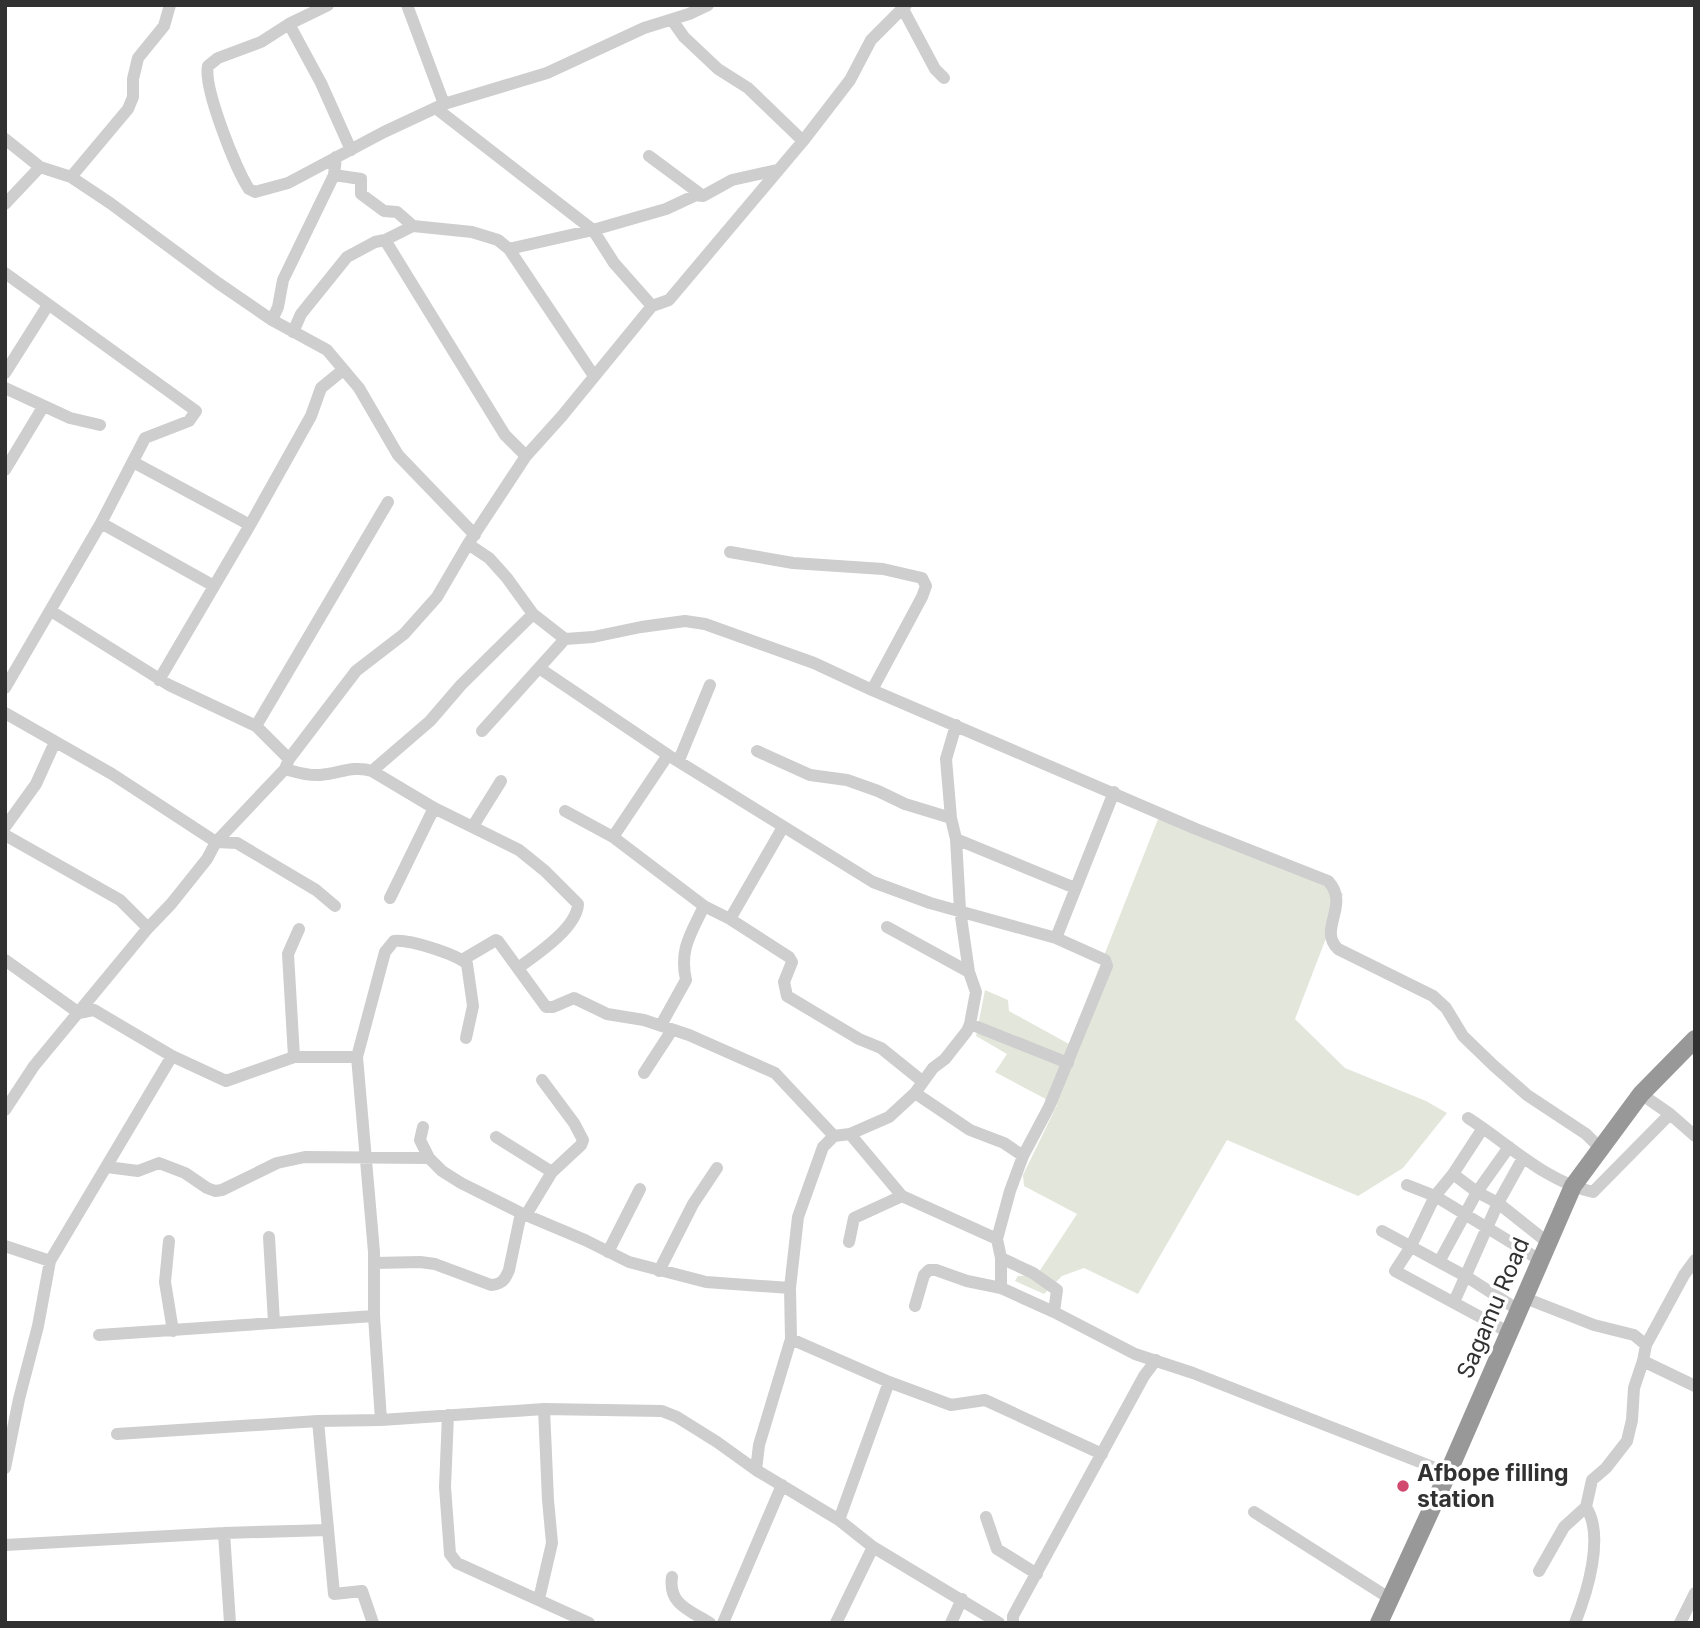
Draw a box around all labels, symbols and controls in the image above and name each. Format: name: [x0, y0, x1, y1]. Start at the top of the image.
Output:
street label: Sagamu Road: [1451, 1233, 1535, 1383]
place label: Afbope filling station: [1417, 1459, 1569, 1513]
marker: Afbope filling station: [1395, 1478, 1411, 1494]

